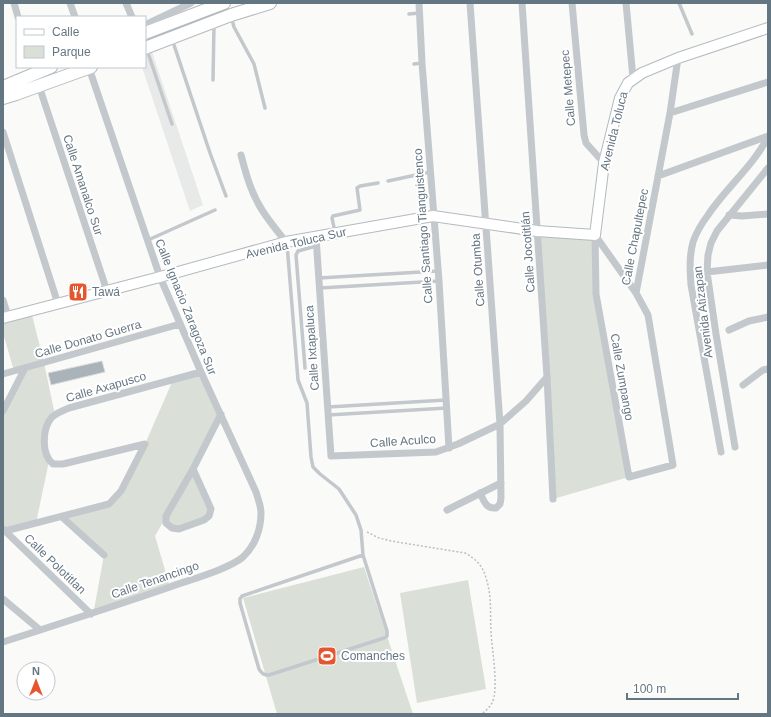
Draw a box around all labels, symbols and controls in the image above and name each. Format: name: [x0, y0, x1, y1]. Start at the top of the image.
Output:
legend: [16, 16, 146, 68]
text: Calle: [52, 25, 80, 39]
text: Parque: [52, 45, 91, 59]
street label: Calle Metepec: [558, 49, 578, 127]
street label: Avenida Toluca: [597, 90, 631, 172]
street label: Calle Amanalco Sur: [60, 133, 106, 237]
street label: Calle Santiago Tianguistenco: [411, 148, 435, 304]
street label: Calle Chapultepec: [619, 188, 651, 286]
street label: Calle Jocotitlán: [518, 211, 538, 293]
street label: Avenida Toluca Sur: [244, 225, 348, 261]
street label: Calle Otumba: [468, 233, 488, 307]
street label: Calle Ignacio Zaragoza Sur: [152, 237, 220, 377]
street label: Avenida Atizapan: [690, 265, 716, 359]
restaurant icon: Tawá: [67, 281, 89, 303]
place label: Tawá: [92, 285, 120, 299]
street label: Calle Ixtapaluca: [302, 305, 322, 391]
street label: Calle Donato Guerra: [33, 317, 143, 361]
street label: Calle Zumpango: [607, 332, 637, 422]
street label: Calle Axapusco: [64, 369, 148, 405]
street label: Calle Aculco: [370, 432, 437, 450]
street label: Calle Polotitlan: [21, 531, 89, 597]
street label: Calle Tenancingo: [109, 558, 201, 602]
sports icon: Comanches: [316, 645, 338, 667]
place label: Comanches: [341, 649, 405, 663]
north arrow: [16, 661, 56, 701]
text: N: [32, 665, 40, 677]
scale bar: [627, 675, 738, 701]
text: 100 m: [633, 682, 666, 696]

